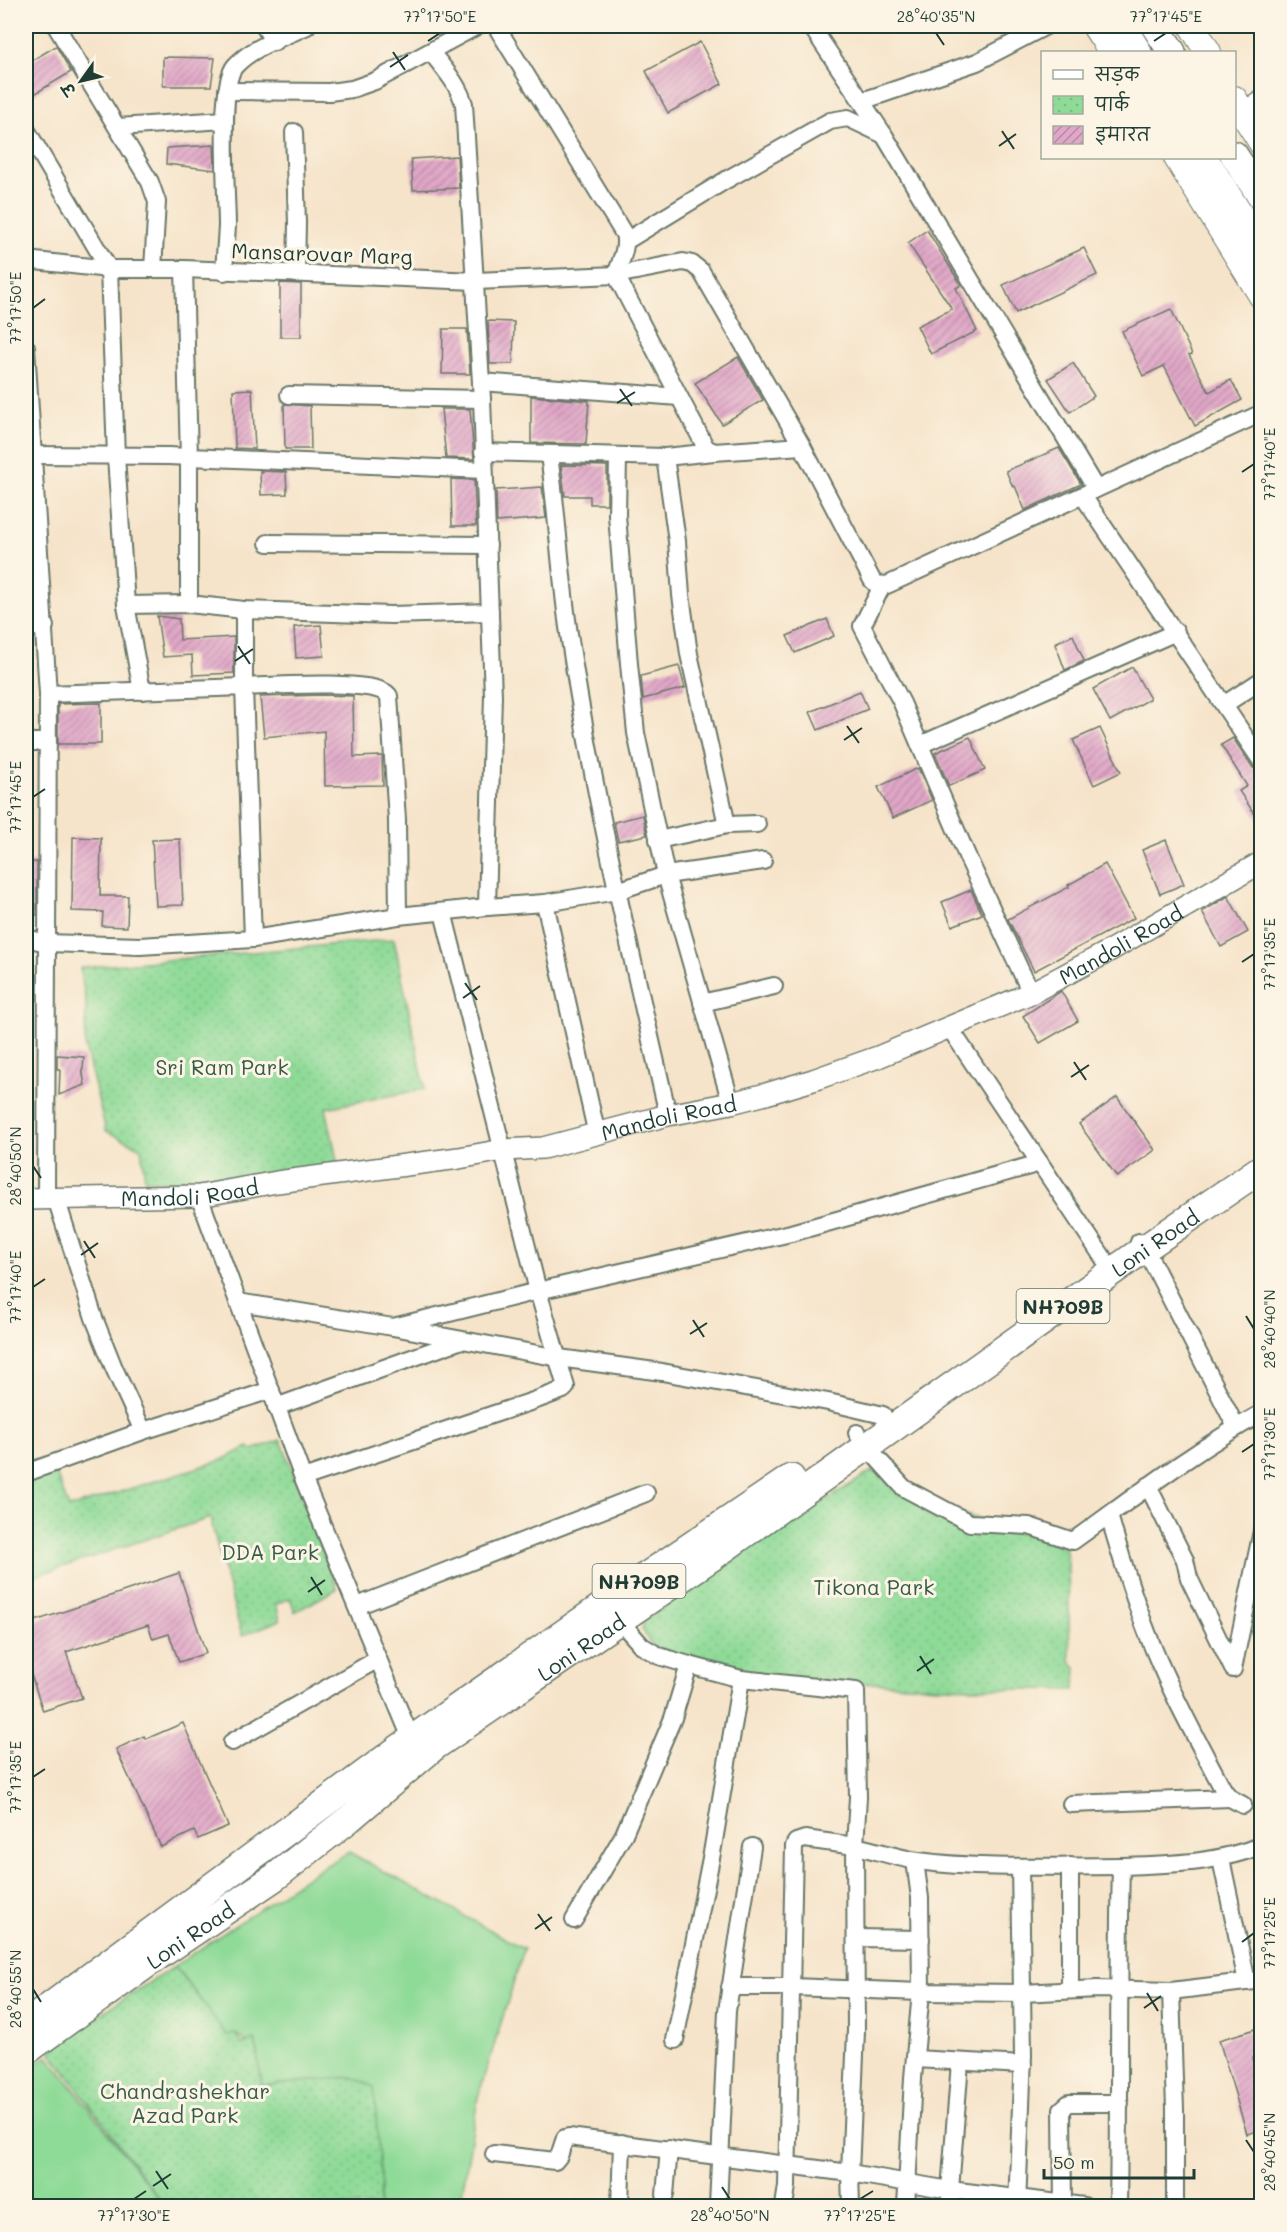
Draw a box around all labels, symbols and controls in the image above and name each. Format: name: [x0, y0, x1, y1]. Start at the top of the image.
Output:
text: 77°17'50"E: [404, 6, 477, 26]
text: 28°40'35"N: [897, 6, 975, 26]
text: 77°17'45"E: [1130, 6, 1203, 26]
north arrow: [51, 51, 111, 111]
legend: [1041, 51, 1236, 159]
text: सड़क: [1094, 62, 1140, 86]
text: उ: [56, 78, 81, 102]
text: पार्क: [1094, 91, 1130, 116]
text: इमारत: [1095, 122, 1151, 146]
street label: Mansarovar Marg: [231, 236, 413, 270]
text: 77°17'50"E: [5, 271, 25, 344]
text: 77°17'40"E: [1259, 427, 1279, 500]
text: 77°17'45"E: [5, 760, 25, 833]
street label: Mandoli Road: [1054, 898, 1187, 989]
text: 77°17'35"E: [1259, 917, 1279, 990]
park label: Sri Ram Park: [155, 1053, 289, 1080]
street label: Mandoli Road: [598, 1089, 738, 1146]
text: 28°40'50"N: [5, 1127, 25, 1205]
street label: Mandoli Road: [121, 1172, 260, 1211]
street label: Loni Road: [1105, 1202, 1203, 1282]
text: 77°17'40"E: [5, 1250, 25, 1323]
road number: NH709B: [1016, 1289, 1110, 1323]
text: 28°40'40"N: [1259, 1289, 1279, 1369]
text: 77°17'30"E: [1259, 1407, 1279, 1480]
park label: DDA Park: [221, 1538, 319, 1565]
road number: NH709B: [592, 1564, 686, 1598]
park label: Tikona Park: [814, 1573, 934, 1600]
street label: Loni Road: [532, 1607, 630, 1686]
text: 77°17'35"E: [5, 1740, 25, 1813]
street label: Loni Road: [140, 1895, 239, 1974]
text: 77°17'25"E: [1259, 1897, 1279, 1969]
text: 28°40'55"N: [5, 1950, 25, 2028]
park label: Chandrashekhar Azad Park: [100, 2077, 270, 2128]
text: 28°40'45"N: [1259, 2113, 1279, 2191]
scale bar: [1044, 2142, 1194, 2180]
text: 50 m: [1053, 2150, 1095, 2174]
text: 77°17'30"E: [98, 2205, 171, 2225]
text: 28°40'50"N: [691, 2205, 769, 2225]
text: 77°17'25"E: [824, 2205, 896, 2225]

